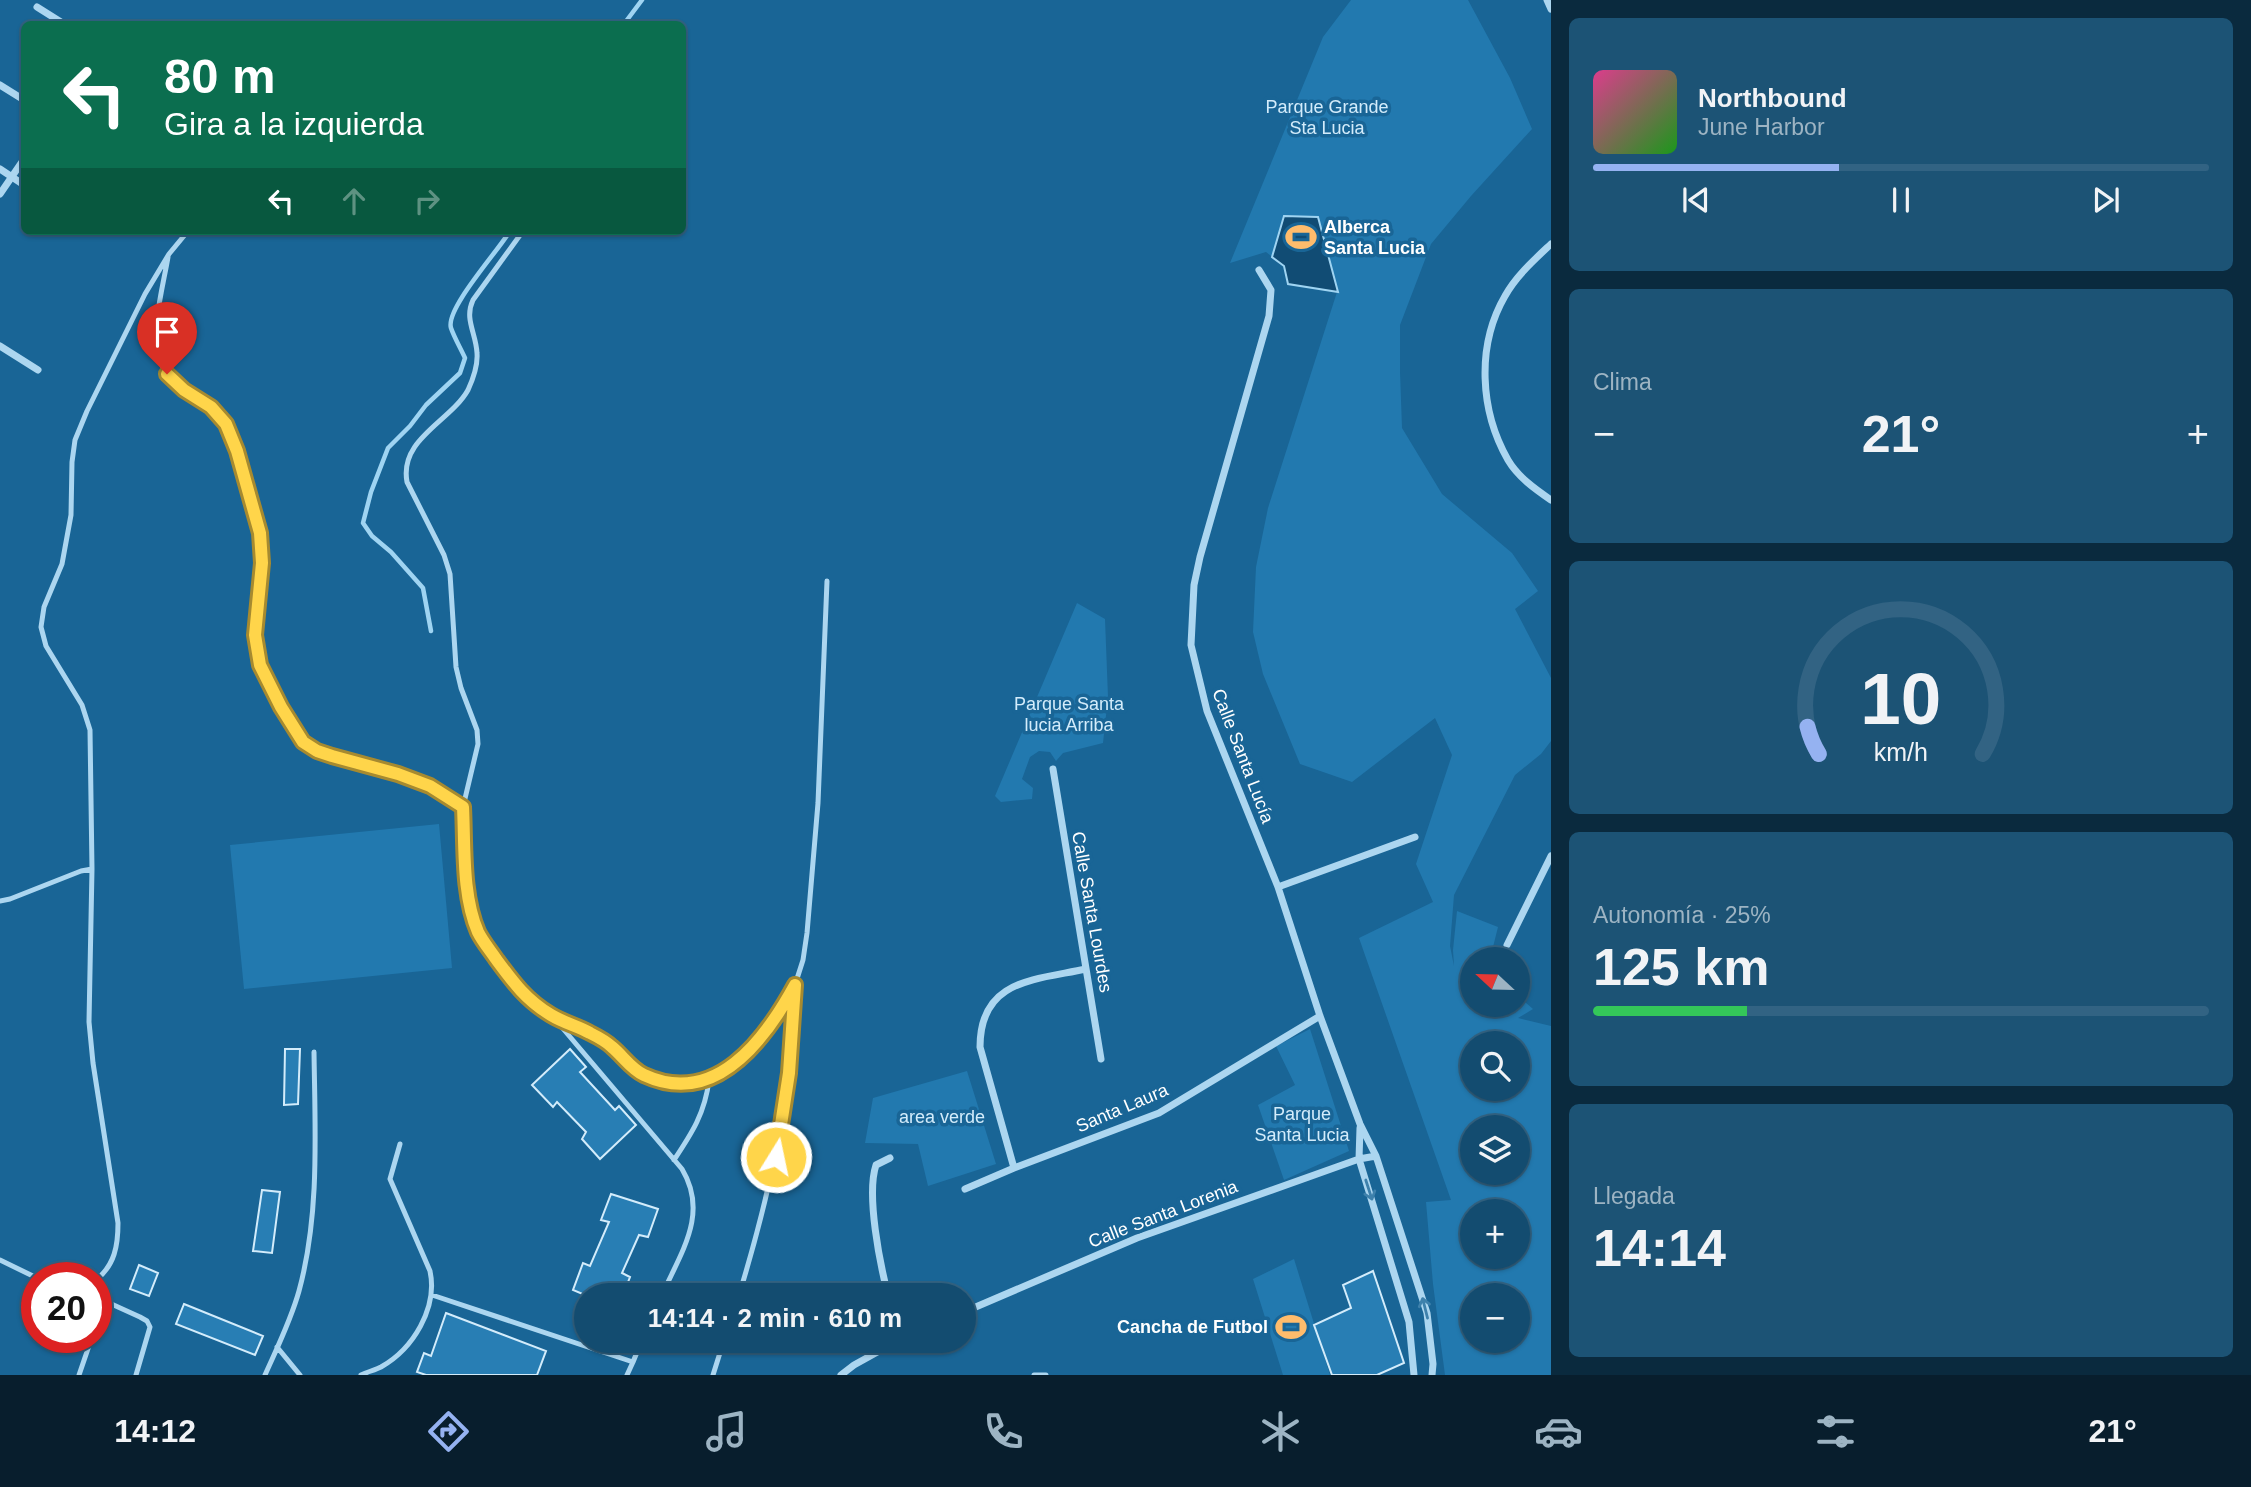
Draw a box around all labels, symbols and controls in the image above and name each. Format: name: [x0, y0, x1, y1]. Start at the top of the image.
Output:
icon: left: [49, 49, 140, 140]
text: 80 m: [164, 49, 276, 103]
text: Northbound: [1698, 83, 1847, 113]
park label: Parque Grande Sta Lucia: [1265, 97, 1389, 138]
text: Gira a la izquierda: [164, 106, 424, 142]
text: June Harbor: [1698, 114, 1825, 140]
icon: previous: [1677, 181, 1715, 219]
icon: pause: [1882, 181, 1920, 219]
icon: next: [2087, 181, 2125, 219]
icon: left: [262, 182, 300, 220]
icon: ahead: [335, 182, 373, 220]
icon: right: [408, 182, 446, 220]
place label: Alberca Santa Lucia: [1324, 217, 1426, 258]
sports icon: Alberca Santa Lucia: [1284, 220, 1318, 254]
pin: [137, 302, 197, 374]
icon: arrive: [148, 313, 186, 351]
text: Clima: [1593, 369, 1652, 395]
text: 21°: [1862, 405, 1940, 463]
text: −: [1593, 413, 1615, 455]
text: +: [2187, 413, 2209, 455]
text: 10: [1861, 658, 1941, 739]
street label: Calle Santa Lucía: [1208, 686, 1278, 827]
park label: Parque Santa lucia Arriba: [1014, 694, 1125, 735]
text: km/h: [1874, 737, 1928, 765]
street label: Calle Santa Lourdes: [1068, 830, 1116, 994]
text: Autonomía · 25%: [1593, 902, 1771, 928]
text: 125 km: [1593, 938, 1769, 996]
north arrow: [1460, 947, 1530, 1017]
map controls: [1460, 947, 1530, 1353]
button: search: [1460, 1031, 1530, 1101]
street label: Santa Laura: [1073, 1079, 1172, 1136]
park label: Parque Santa Lucia: [1254, 1104, 1351, 1145]
park label: area verde: [899, 1107, 985, 1127]
button: layers: [1460, 1115, 1530, 1185]
position arrow: [739, 1120, 813, 1194]
street label: Calle Santa Lorenia: [1086, 1176, 1241, 1252]
one-way arrow: [1364, 1179, 1376, 1201]
text: Llegada: [1593, 1183, 1675, 1209]
button: +: [1460, 1199, 1530, 1269]
text: 14:14: [1593, 1219, 1726, 1277]
speed limit sign: 20: [21, 1262, 112, 1353]
button: −: [1460, 1283, 1530, 1353]
one-way arrow: [1418, 1297, 1431, 1319]
text: 14:14 · 2 min · 610 m: [648, 1303, 902, 1333]
sports icon: Cancha de Futbol: [1274, 1310, 1308, 1344]
place label: Cancha de Futbol: [1117, 1317, 1268, 1337]
icon: directions: [424, 1407, 473, 1456]
icon: music: [702, 1407, 751, 1456]
icon: phone: [979, 1407, 1028, 1456]
icon: climate: [1256, 1407, 1305, 1456]
icon: car: [1534, 1407, 1583, 1456]
icon: filters: [1811, 1407, 1860, 1456]
text: 14:12: [114, 1413, 196, 1449]
text: 21°: [2088, 1413, 2137, 1449]

